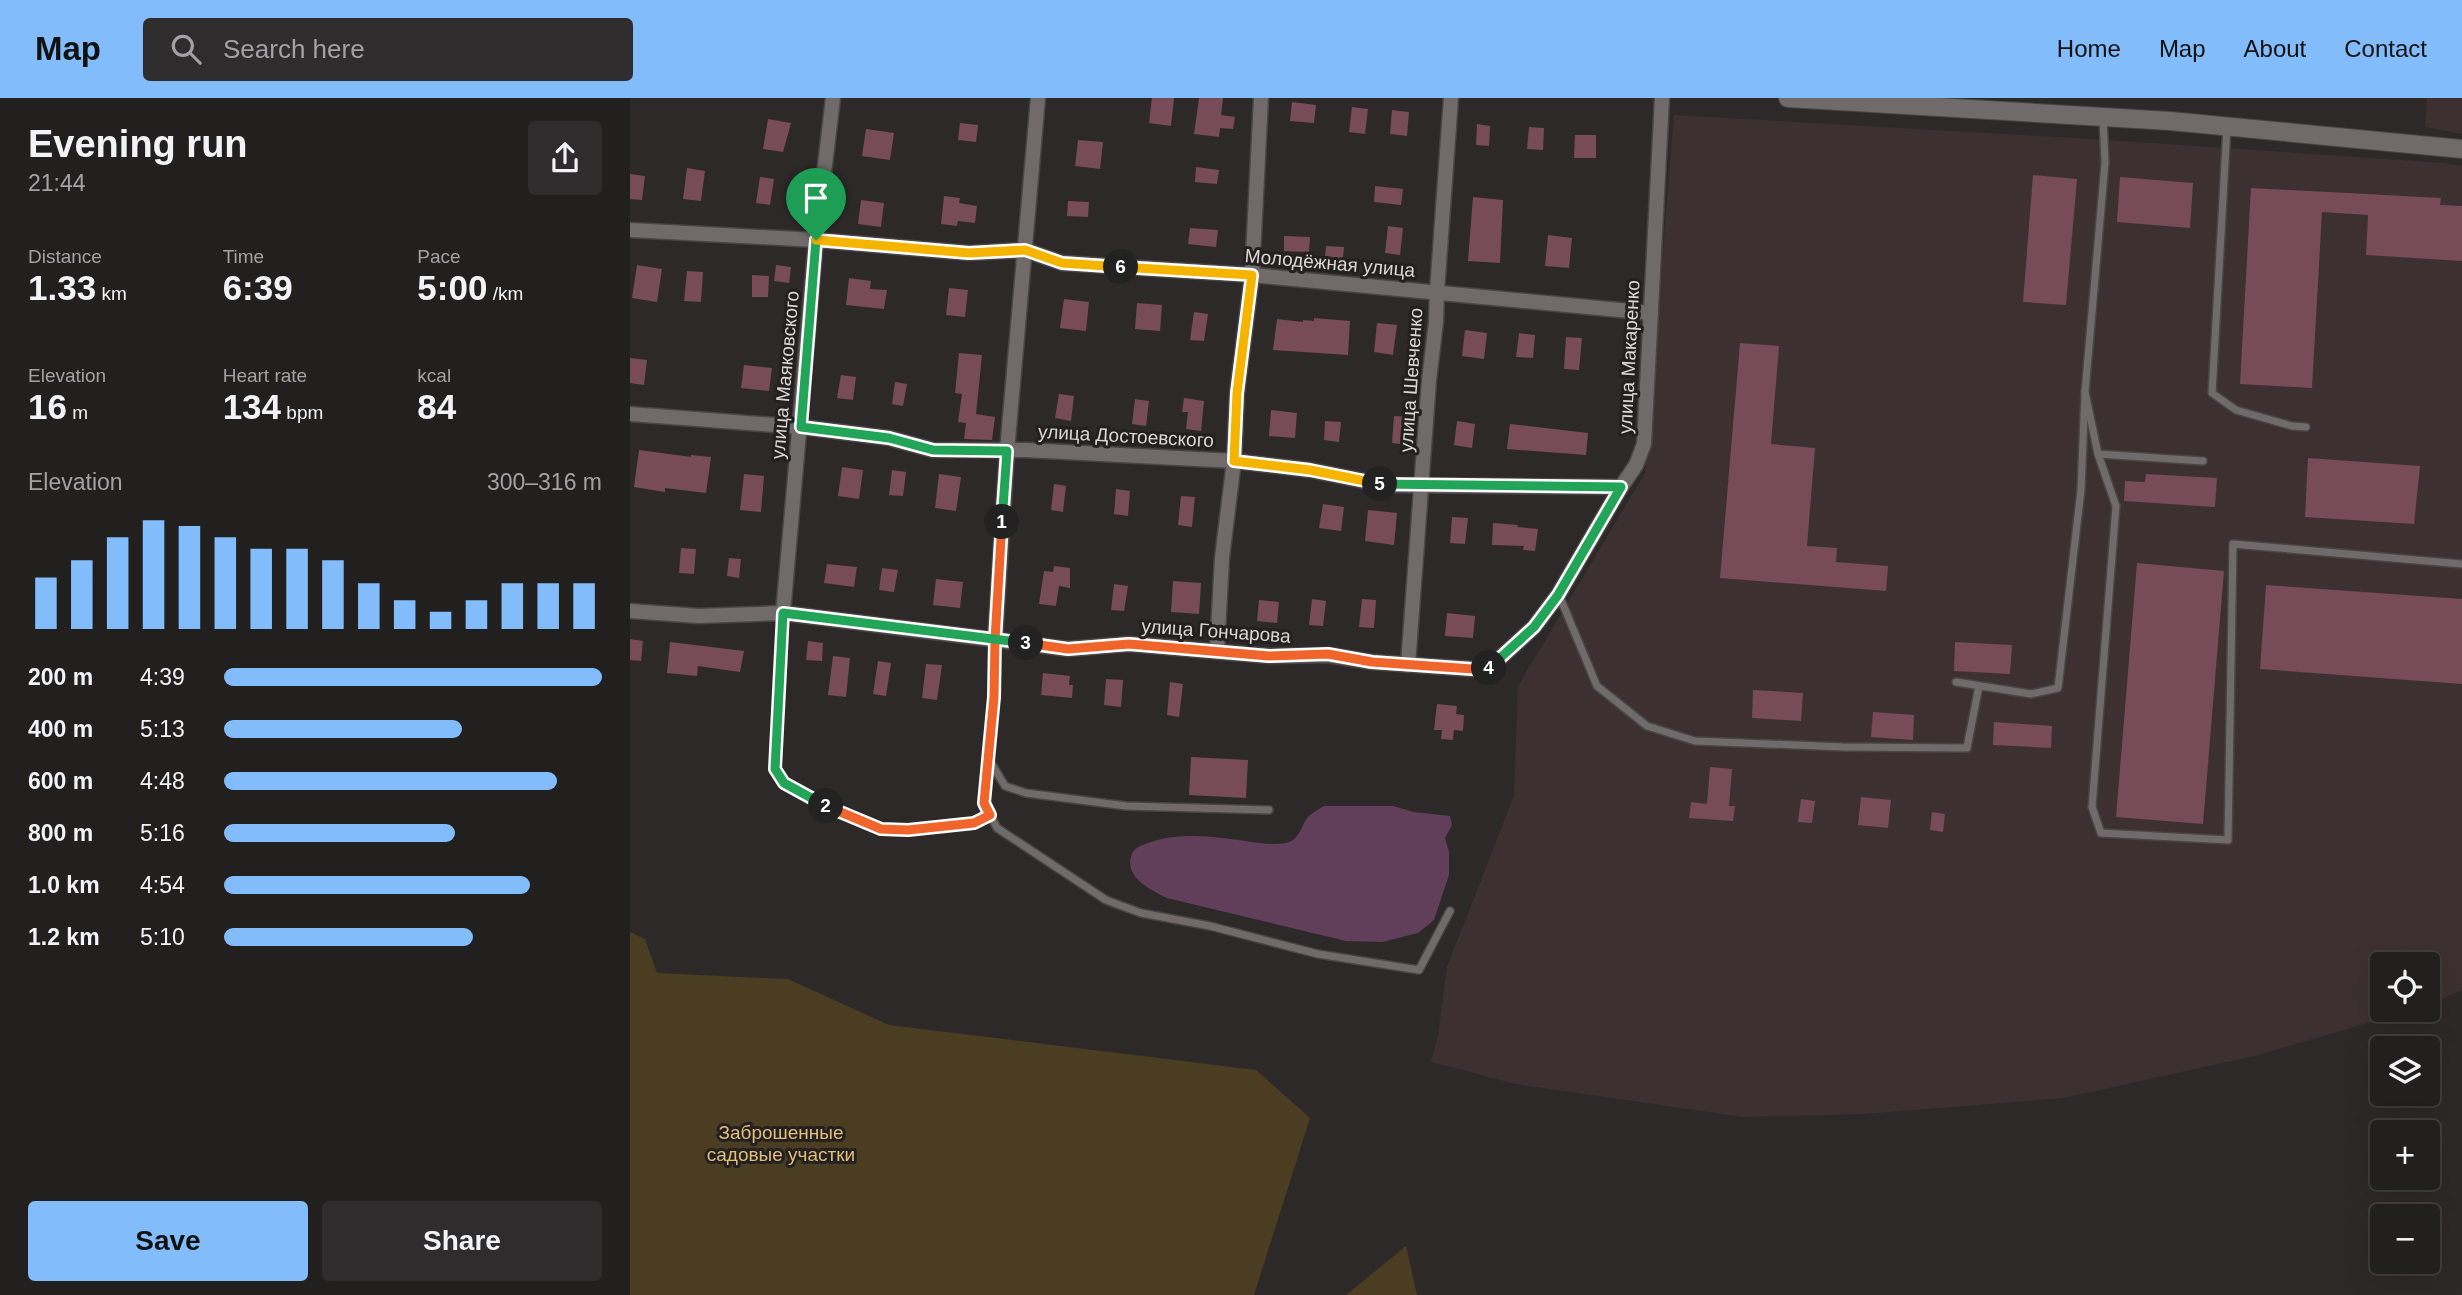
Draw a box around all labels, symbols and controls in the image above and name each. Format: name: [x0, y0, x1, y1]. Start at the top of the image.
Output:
search box: [143, 18, 633, 81]
text: Map: [35, 30, 101, 67]
icon: search: [167, 30, 205, 68]
text: Search here: [223, 34, 365, 64]
text: Home: [2057, 35, 2121, 62]
text: Map: [2159, 35, 2206, 62]
text: About: [2244, 35, 2306, 62]
text: Contact: [2344, 35, 2427, 62]
button: share: [528, 121, 602, 195]
text: Evening run: [28, 123, 248, 165]
pin: [786, 168, 846, 240]
text: 21:44: [28, 170, 86, 196]
icon: arrive: [797, 179, 835, 217]
street label: Молодёжная улица: [1244, 245, 1416, 281]
text: Distance: [28, 246, 102, 267]
text: Time: [223, 246, 264, 267]
text: Pace: [417, 246, 461, 267]
pin: 6: [1104, 250, 1138, 284]
text: 6: [1115, 256, 1126, 277]
text: 1.33: [28, 268, 96, 307]
text: 6:39: [223, 268, 293, 307]
text: 5:00: [417, 268, 487, 307]
street label: улица Макаренко: [1614, 279, 1644, 435]
text: km: [96, 283, 127, 304]
text: /km: [487, 283, 523, 304]
street label: улица Маяковского: [767, 290, 803, 460]
street label: улица Шевченко: [1395, 307, 1427, 453]
text: Elevation: [28, 365, 106, 386]
text: Heart rate: [223, 365, 307, 386]
text: kcal: [417, 365, 451, 386]
text: 16: [28, 387, 67, 426]
text: 134: [223, 387, 281, 426]
text: 84: [417, 387, 456, 426]
text: m: [67, 402, 88, 423]
text: bpm: [281, 402, 323, 423]
street label: улица Достоевского: [1038, 421, 1214, 451]
pin: 5: [1362, 466, 1398, 502]
text: Elevation: [28, 469, 123, 495]
text: 300–316 m: [487, 469, 602, 495]
text: 5: [1374, 473, 1385, 494]
pin: 1: [984, 504, 1020, 540]
text: 1: [996, 511, 1007, 532]
street label: улица Гончарова: [1141, 615, 1292, 647]
pin: 3: [1008, 626, 1044, 660]
text: 3: [1020, 632, 1031, 653]
pin: 4: [1472, 650, 1506, 686]
text: 4: [1483, 657, 1494, 678]
text: 200 m: [28, 664, 93, 690]
text: 4:39: [140, 664, 185, 690]
text: 400 m: [28, 716, 93, 742]
text: 5:13: [140, 716, 185, 742]
text: 600 m: [28, 768, 93, 794]
text: 4:48: [140, 768, 185, 794]
pin: 2: [808, 788, 844, 824]
text: 2: [820, 795, 831, 816]
text: 800 m: [28, 820, 93, 846]
text: 5:16: [140, 820, 185, 846]
text: 1.0 km: [28, 872, 100, 898]
text: 4:54: [140, 872, 185, 898]
text: 1.2 km: [28, 924, 100, 950]
text: 5:10: [140, 924, 185, 950]
map controls: [2370, 952, 2440, 1274]
button: locate: [2370, 952, 2440, 1022]
button: layers: [2370, 1036, 2440, 1106]
button: +: [2370, 1120, 2440, 1190]
park label: Заброшенные садовые участки: [707, 1122, 855, 1165]
button: Save: [28, 1201, 308, 1281]
button: Share: [322, 1201, 602, 1281]
button: −: [2370, 1204, 2440, 1274]

